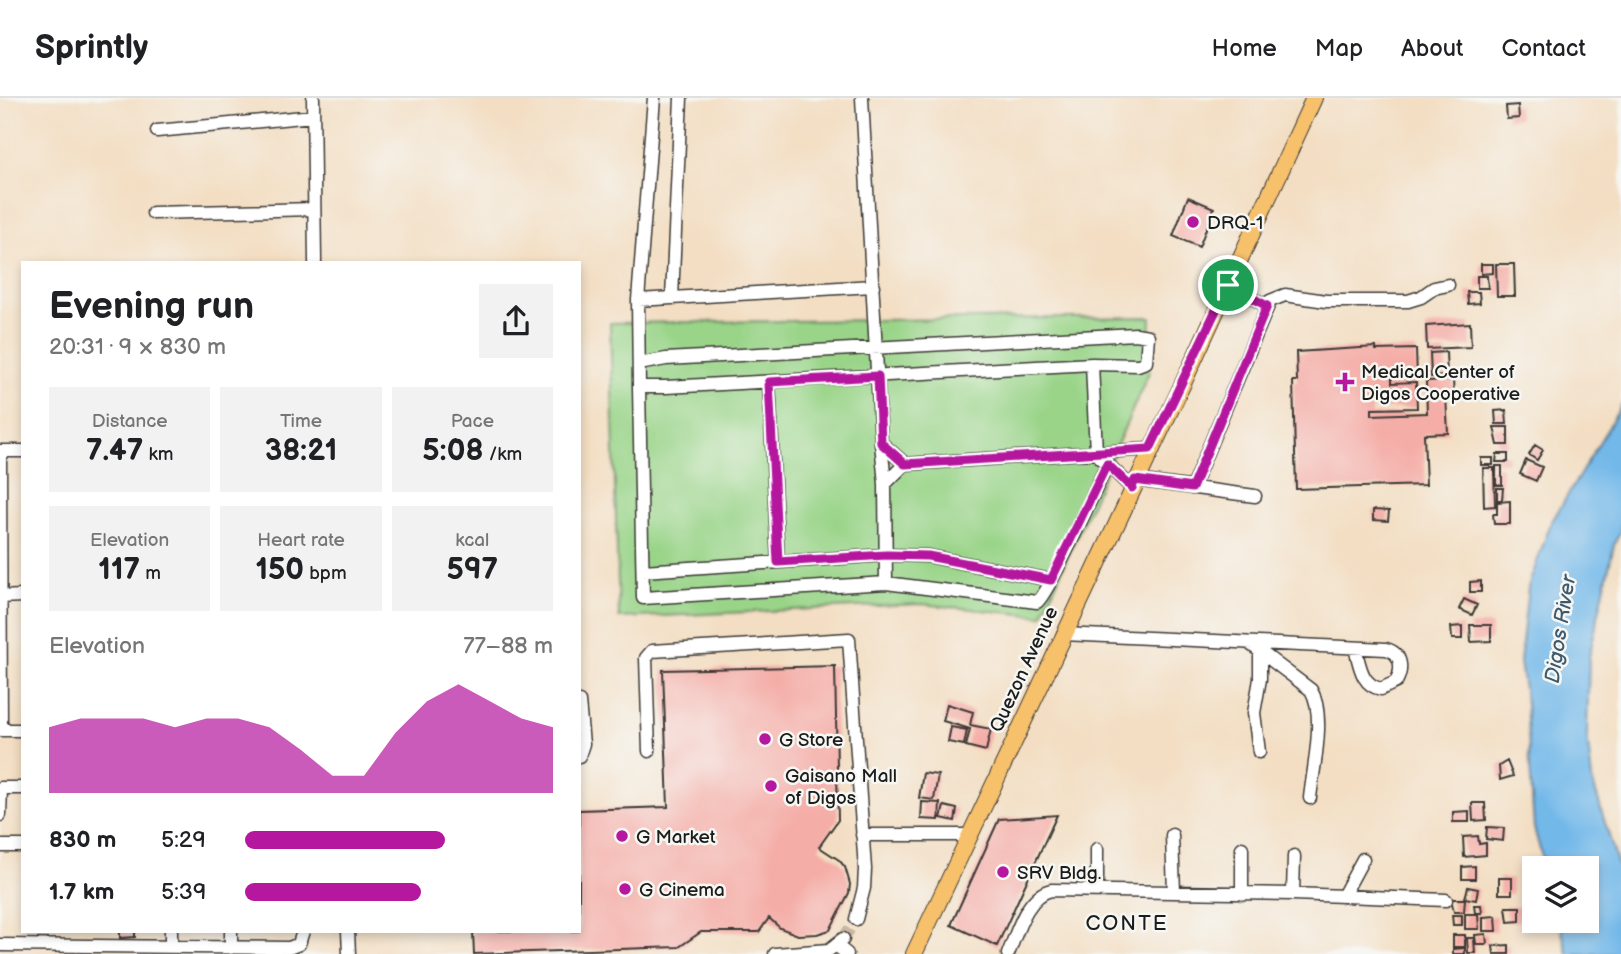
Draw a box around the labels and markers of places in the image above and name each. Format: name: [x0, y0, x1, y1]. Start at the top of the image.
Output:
place label: DRQ-1: [1207, 212, 1263, 235]
marker: DRQ-1: [1185, 214, 1201, 230]
pin: [1198, 255, 1258, 315]
place label: Medical Center of Digos Cooperative: [1361, 361, 1520, 406]
marker: Medical Center of Digos Cooperative: [1335, 372, 1355, 392]
place label: G Store: [779, 729, 843, 752]
marker: G Store: [757, 731, 773, 747]
place label: Gaisano Mall of Digos: [785, 765, 897, 810]
marker: Gaisano Mall of Digos: [763, 778, 779, 794]
place label: G Market: [636, 826, 716, 849]
marker: G Market: [614, 828, 630, 844]
place label: SRV Bldg.: [1017, 862, 1101, 885]
marker: SRV Bldg.: [995, 864, 1011, 880]
place label: G Cinema: [639, 879, 725, 902]
marker: G Cinema: [617, 881, 633, 897]

